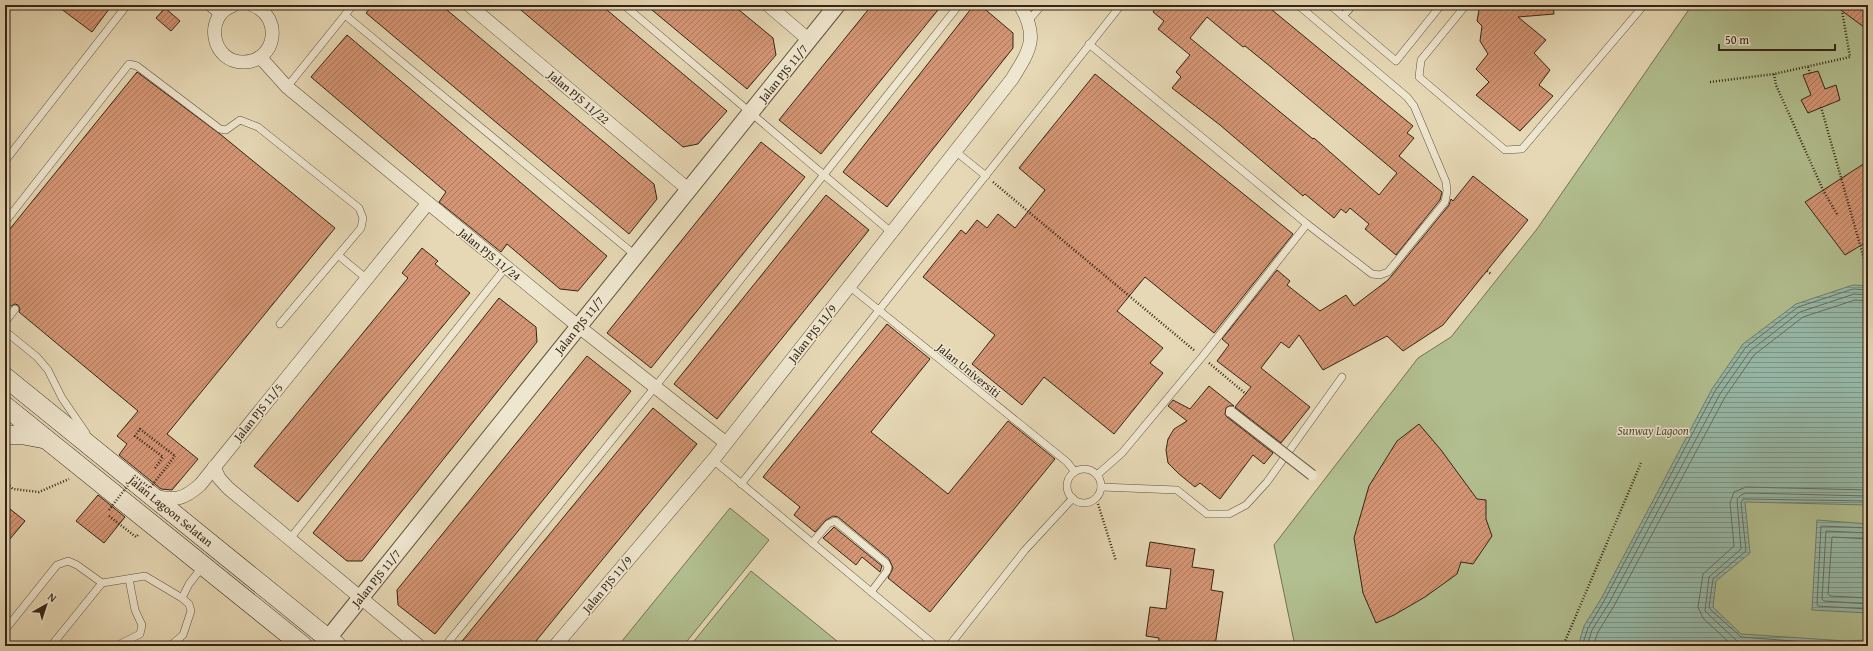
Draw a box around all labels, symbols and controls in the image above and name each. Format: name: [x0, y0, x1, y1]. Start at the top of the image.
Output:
scale bar: [1719, 26, 1835, 52]
text: 50 m: [1725, 31, 1749, 48]
street label: Jalan PJS 11/7: [753, 40, 812, 107]
street label: Jalan PJS 11/22: [543, 65, 614, 128]
street label: Jalan PJS 11/24: [454, 222, 525, 284]
street label: Jalan PJS 11/7: [549, 292, 608, 359]
street label: Jalan PJS 11/9: [783, 300, 840, 367]
street label: Jalan Universiti: [932, 338, 1005, 402]
street label: Jalan PJS 11/5: [228, 379, 287, 446]
park label: Sunway Lagoon: [1617, 422, 1689, 439]
street label: Jalan Lagoon Selatan: [124, 470, 217, 551]
street label: Jalan PJS 11/7: [346, 545, 405, 612]
street label: Jalan PJS 11/9: [577, 552, 636, 618]
north arrow: [26, 585, 66, 625]
text: N: [44, 589, 61, 606]

